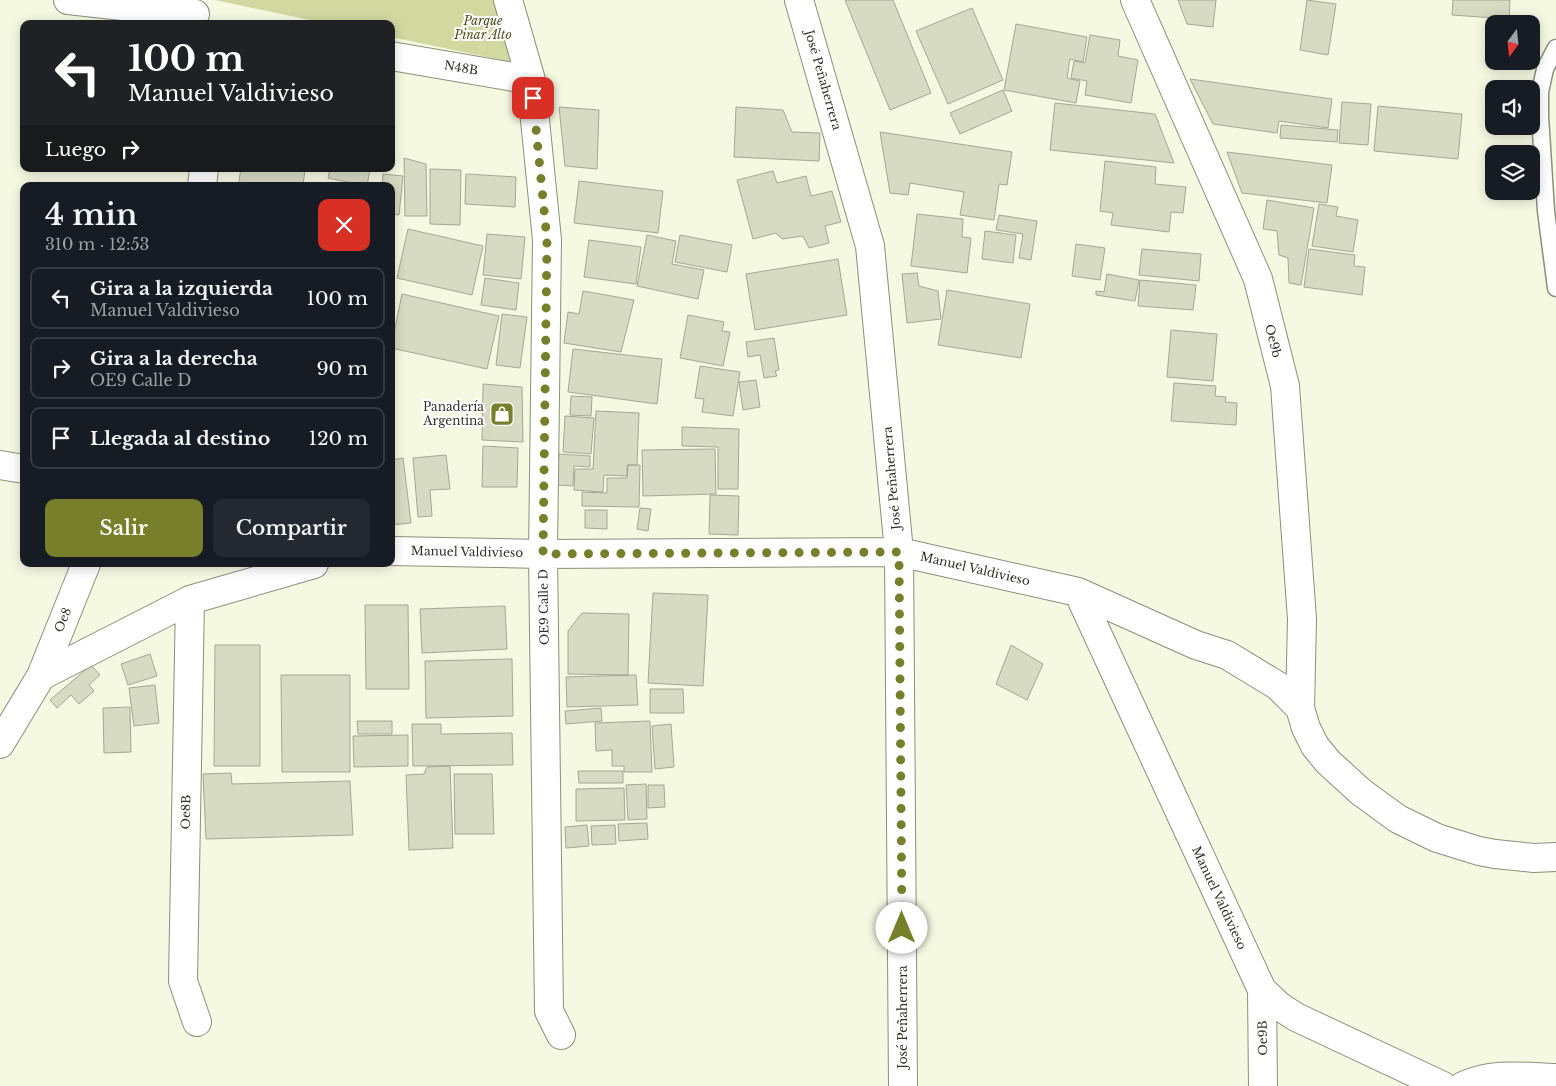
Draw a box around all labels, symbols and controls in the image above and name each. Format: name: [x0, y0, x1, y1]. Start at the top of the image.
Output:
park label: Parque Pinar Alto: [453, 13, 512, 42]
north arrow: [1485, 15, 1540, 70]
map controls: [1485, 15, 1540, 200]
street label: José Peñaherrera: [801, 26, 845, 132]
text: 100 m: [128, 37, 244, 80]
icon: left: [45, 40, 110, 105]
street label: N48B: [443, 57, 479, 78]
pin: [512, 77, 554, 119]
text: Manuel Valdivieso: [128, 80, 334, 107]
button: sound: [1485, 80, 1540, 135]
icon: arrive: [519, 84, 547, 112]
icon: right: [116, 135, 144, 163]
text: Luego: [45, 138, 106, 161]
button: layers: [1485, 145, 1540, 200]
text: 4 min: [45, 196, 137, 233]
button: close: [318, 199, 370, 251]
text: 310 m · 12:53: [45, 234, 149, 254]
text: Gira a la izquierda: [90, 277, 273, 300]
icon: left: [47, 284, 75, 312]
text: 100 m: [307, 287, 368, 310]
text: Manuel Valdivieso: [90, 300, 240, 320]
street label: Oe9b: [1262, 323, 1285, 359]
text: Gira a la derecha: [90, 347, 258, 370]
icon: right: [47, 354, 75, 382]
text: 90 m: [316, 357, 368, 380]
text: OE9 Calle D: [90, 370, 191, 390]
place label: Panadería Argentina: [422, 399, 484, 428]
shop icon: Panadería Argentina: [489, 401, 515, 427]
icon: arrive: [47, 424, 75, 452]
street label: José Peñaherrera: [879, 426, 904, 532]
text: Llegada al destino: [90, 427, 270, 450]
text: 120 m: [308, 427, 368, 450]
button: Salir: [45, 499, 203, 557]
button: Compartir: [213, 499, 370, 557]
street label: Manuel Valdivieso: [411, 543, 523, 560]
street label: Manuel Valdivieso: [919, 549, 1032, 588]
street label: OE9 Calle D: [535, 569, 552, 645]
street label: Oe8: [51, 605, 74, 634]
street label: Oe8B: [178, 795, 193, 829]
street label: Manuel Valdivieso: [1189, 844, 1250, 952]
position arrow: [875, 901, 927, 953]
street label: José Peñaherrera: [895, 965, 910, 1071]
street label: Oe9B: [1255, 1020, 1270, 1056]

